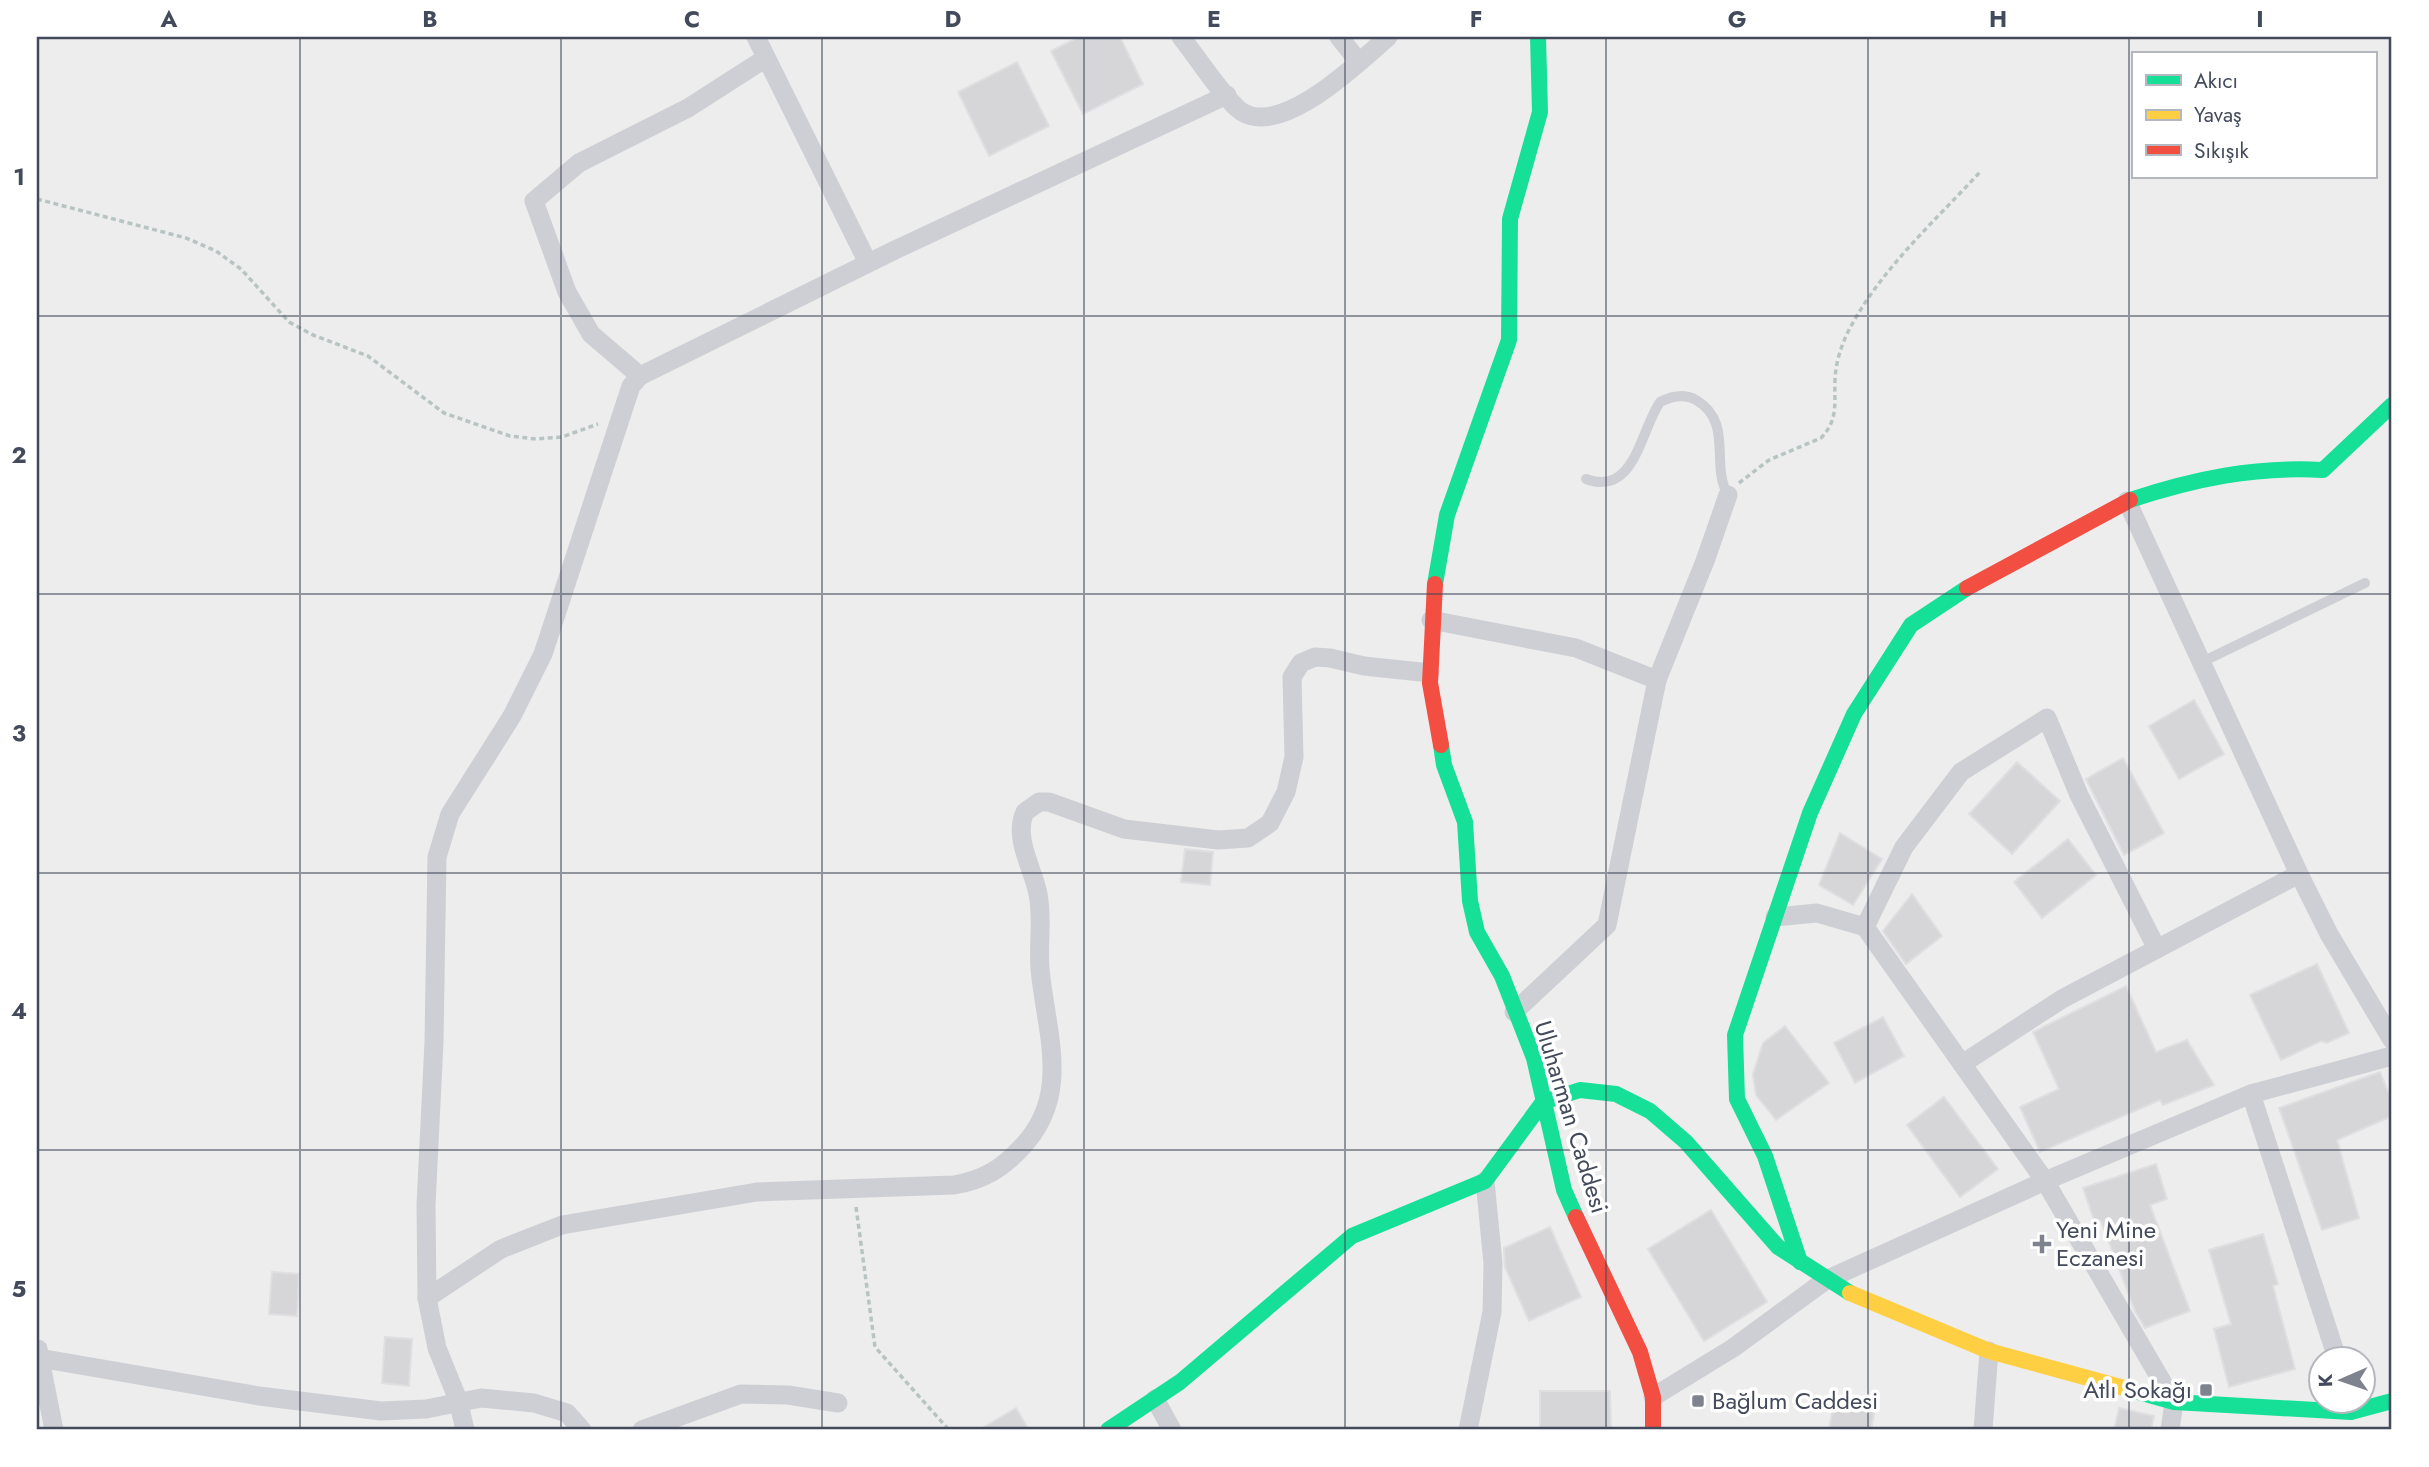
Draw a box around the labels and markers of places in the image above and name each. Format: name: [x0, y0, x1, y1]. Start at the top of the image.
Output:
place label: Yeni Mine Eczanesi: [2056, 1212, 2156, 1275]
marker: Yeni Mine Eczanesi: [2034, 1236, 2050, 1252]
place label: Atlı Sokağı: [2083, 1372, 2192, 1407]
marker: Atlı Sokağı: [2198, 1382, 2214, 1398]
place label: Bağlum Caddesi: [1712, 1383, 1878, 1418]
marker: Bağlum Caddesi: [1690, 1393, 1706, 1409]

